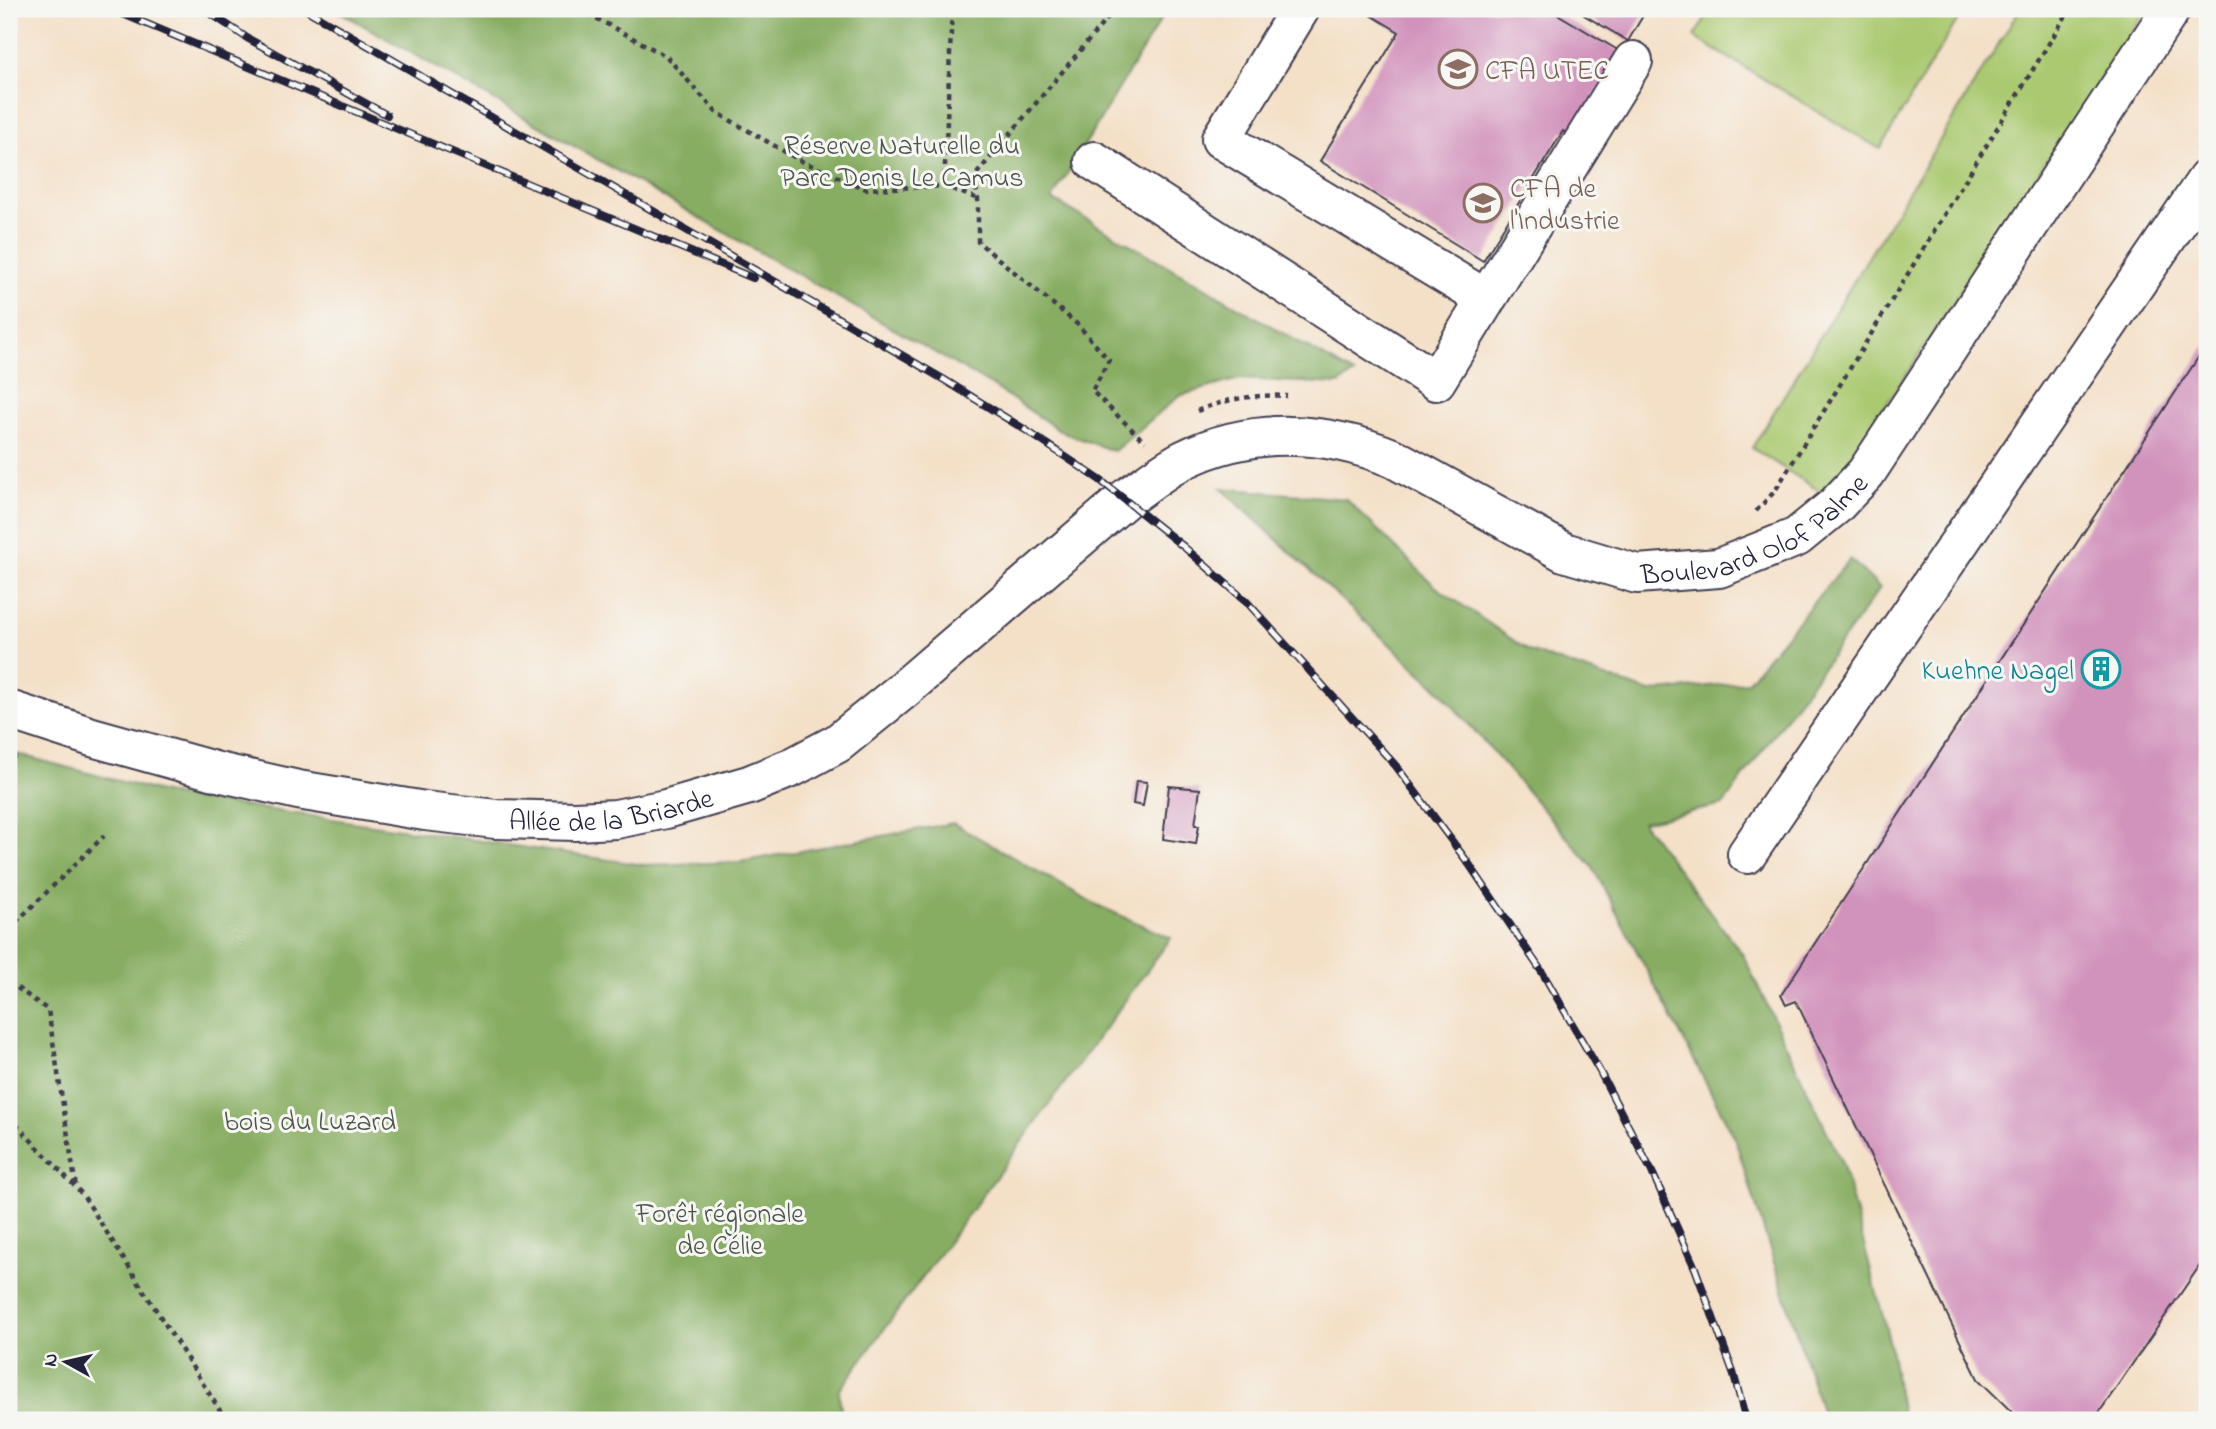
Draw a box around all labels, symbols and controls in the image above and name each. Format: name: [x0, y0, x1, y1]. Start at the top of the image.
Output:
school or university icon: CFA UTEC: [1437, 48, 1479, 90]
place label: CFA UTEC: [1485, 52, 1609, 93]
park label: Réserve Naturelle du Parc Denis Le Camus: [780, 127, 1024, 200]
place label: CFA de l'Industrie: [1510, 170, 1620, 243]
school or university icon: CFA de l'Industrie: [1462, 182, 1504, 224]
street label: Boulevard Olof Palme: [1639, 466, 1880, 598]
building icon: Kuehne Nagel: [2080, 648, 2122, 690]
place label: Kuehne Nagel: [1921, 652, 2074, 693]
street label: Allée de la Briarde: [508, 779, 719, 845]
park label: bois du Luzard: [224, 1103, 396, 1144]
park label: Forêt régionale de Célie: [635, 1195, 804, 1268]
north arrow: [32, 1328, 102, 1398]
text: N: [37, 1352, 66, 1368]

